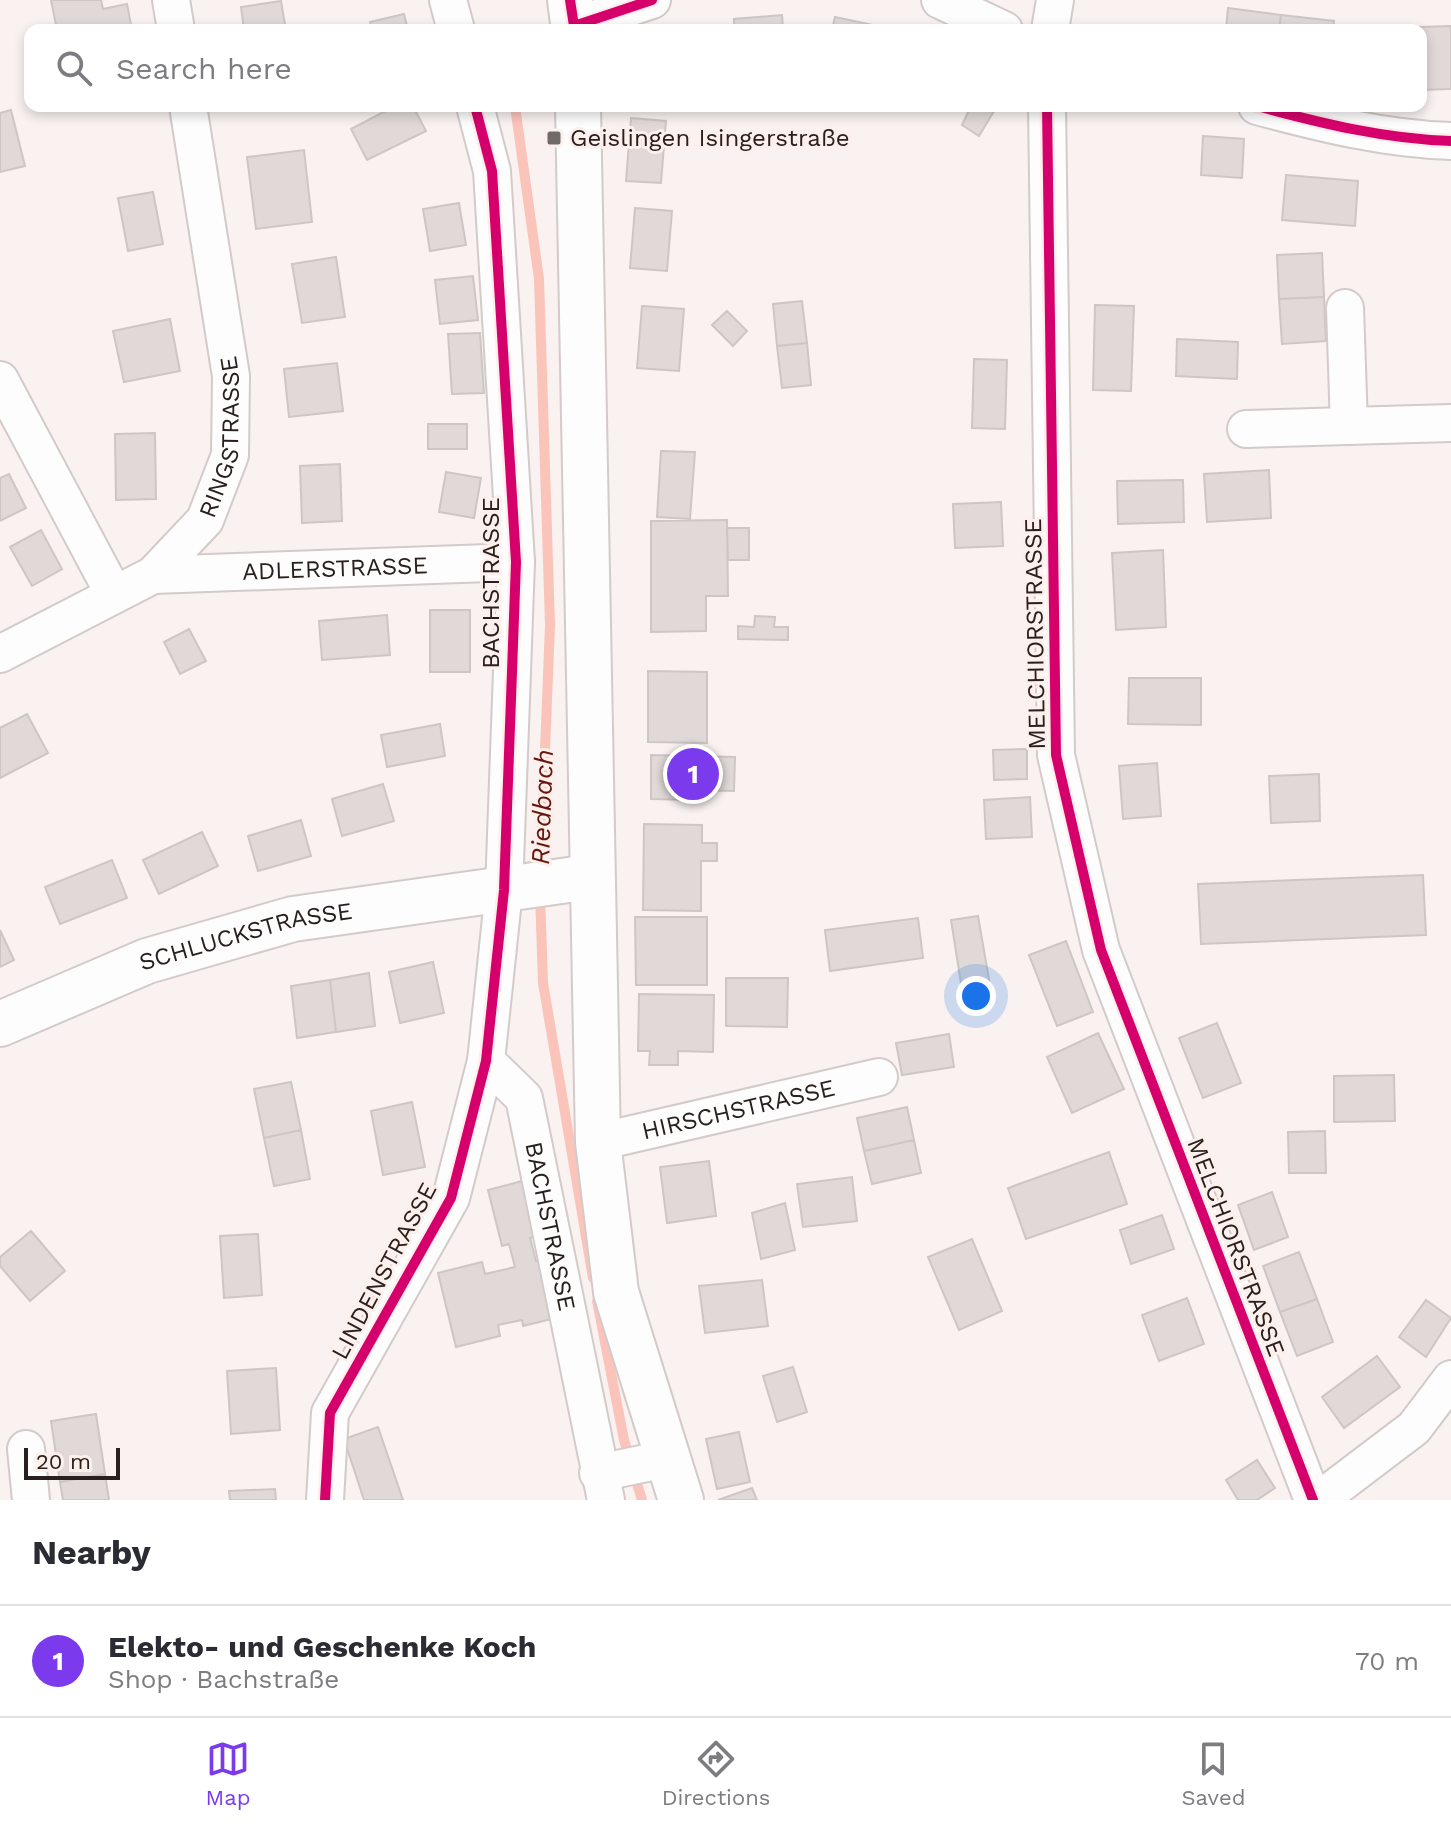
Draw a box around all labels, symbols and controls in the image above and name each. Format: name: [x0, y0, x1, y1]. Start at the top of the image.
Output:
search box: [24, 24, 1427, 112]
icon: search: [52, 46, 96, 90]
text: Search here: [116, 51, 292, 86]
place label: Geislingen Isingerstraße: [570, 124, 850, 152]
marker: Geislingen Isingerstraße: [545, 129, 563, 147]
street label: RINGSTRASSE: [193, 354, 245, 522]
street label: BACHSTRASSE: [477, 497, 505, 669]
street label: MELCHIORSTRASSE: [1019, 518, 1051, 750]
street label: ADLERSTRASSE: [242, 551, 428, 586]
pin: 1: [667, 744, 719, 804]
water label: Riedbach: [525, 749, 559, 865]
street label: SCHLUCKSTRASSE: [136, 897, 354, 977]
your location: [956, 976, 996, 1016]
street label: HIRSCHSTRASSE: [639, 1074, 837, 1145]
street label: MELCHIORSTRASSE: [1181, 1134, 1291, 1360]
street label: BACHSTRASSE: [519, 1139, 581, 1313]
street label: LINDENSTRASSE: [326, 1178, 442, 1364]
scale bar: [24, 1444, 120, 1480]
text: 20 m: [36, 1449, 91, 1474]
text: Nearby: [32, 1532, 151, 1572]
text: Elekto- und Geschenke Koch: [108, 1629, 536, 1664]
text: 1: [52, 1646, 64, 1676]
text: 70 m: [1355, 1646, 1419, 1676]
text: Shop · Bachstraße: [108, 1664, 339, 1694]
tab: Map: [206, 1737, 250, 1810]
tab: Directions: [662, 1737, 770, 1810]
tab: Saved: [1182, 1737, 1245, 1810]

